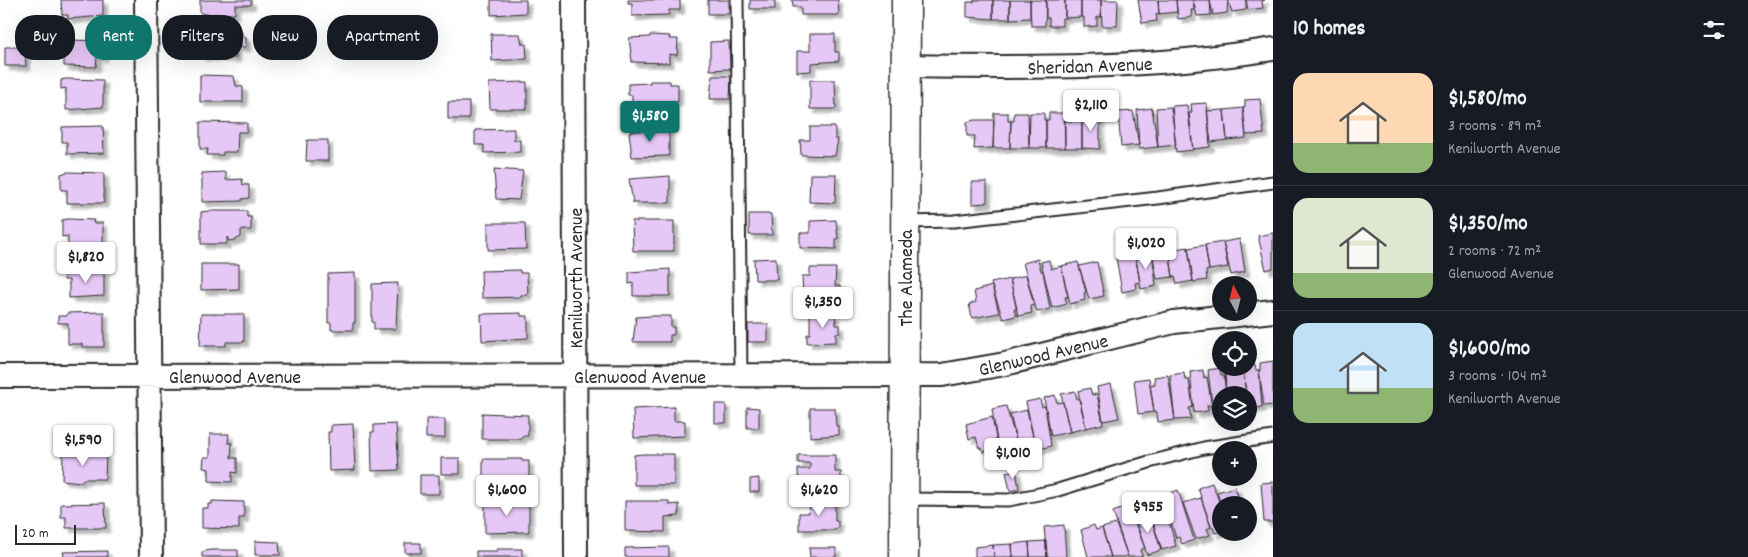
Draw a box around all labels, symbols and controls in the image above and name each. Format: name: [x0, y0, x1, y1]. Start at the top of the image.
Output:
chip: Buy: [15, 15, 75, 60]
chip: Rent: [85, 15, 152, 60]
chip: Filters: [162, 15, 243, 60]
chip: New: [253, 15, 317, 60]
chip: Apartment: [327, 15, 438, 60]
text: 10 homes: [1293, 15, 1365, 45]
icon: filters: [1700, 16, 1728, 44]
street label: Sheridan Avenue: [1027, 52, 1153, 84]
text: $1,580/mo: [1448, 85, 1527, 115]
pin: $2,110: [1050, 90, 1132, 132]
icon: home: [1333, 93, 1393, 153]
text: $2,110: [1074, 94, 1108, 117]
pin: $1,580: [609, 100, 691, 143]
text: $1,580: [631, 105, 669, 128]
text: 3 rooms · 89 m²: [1448, 115, 1542, 138]
text: Kenilworth Avenue: [1448, 138, 1561, 161]
street label: Kenilworth Avenue: [564, 207, 592, 348]
text: $1,350/mo: [1448, 210, 1528, 240]
icon: home: [1333, 218, 1393, 278]
pin: $1,020: [1105, 228, 1187, 270]
street label: The Alameda: [894, 229, 922, 326]
text: $1,020: [1126, 232, 1166, 255]
text: 2 rooms · 72 m²: [1448, 240, 1541, 263]
pin: $1,820: [45, 242, 127, 284]
text: $1,820: [68, 246, 104, 269]
text: Glenwood Avenue: [1448, 263, 1554, 286]
north arrow: [1212, 276, 1258, 321]
map controls: [1212, 276, 1257, 541]
pin: $1,350: [782, 286, 864, 329]
text: $1,350: [804, 291, 842, 314]
street label: Glenwood Avenue: [976, 328, 1111, 385]
button: locate: [1212, 331, 1257, 376]
text: $1,600/mo: [1448, 335, 1530, 365]
icon: home: [1333, 343, 1393, 403]
street label: Glenwood Avenue: [169, 365, 301, 393]
street label: Glenwood Avenue: [574, 365, 706, 393]
text: 3 rooms · 104 m²: [1448, 365, 1547, 388]
button: layers: [1212, 386, 1257, 431]
text: Kenilworth Avenue: [1448, 388, 1561, 411]
pin: $1,590: [42, 424, 124, 467]
text: $1,590: [64, 429, 102, 452]
pin: $1,010: [972, 438, 1054, 480]
button: +: [1212, 441, 1257, 486]
text: $1,010: [995, 442, 1031, 465]
pin: $1,600: [466, 474, 548, 517]
pin: $1,620: [778, 474, 860, 517]
text: $1,600: [487, 479, 527, 502]
text: $1,620: [800, 479, 838, 502]
pin: $955: [1118, 492, 1178, 534]
text: $955: [1133, 496, 1163, 519]
button: −: [1212, 496, 1257, 541]
scale bar: [15, 522, 76, 545]
text: 20 m: [22, 524, 49, 544]

